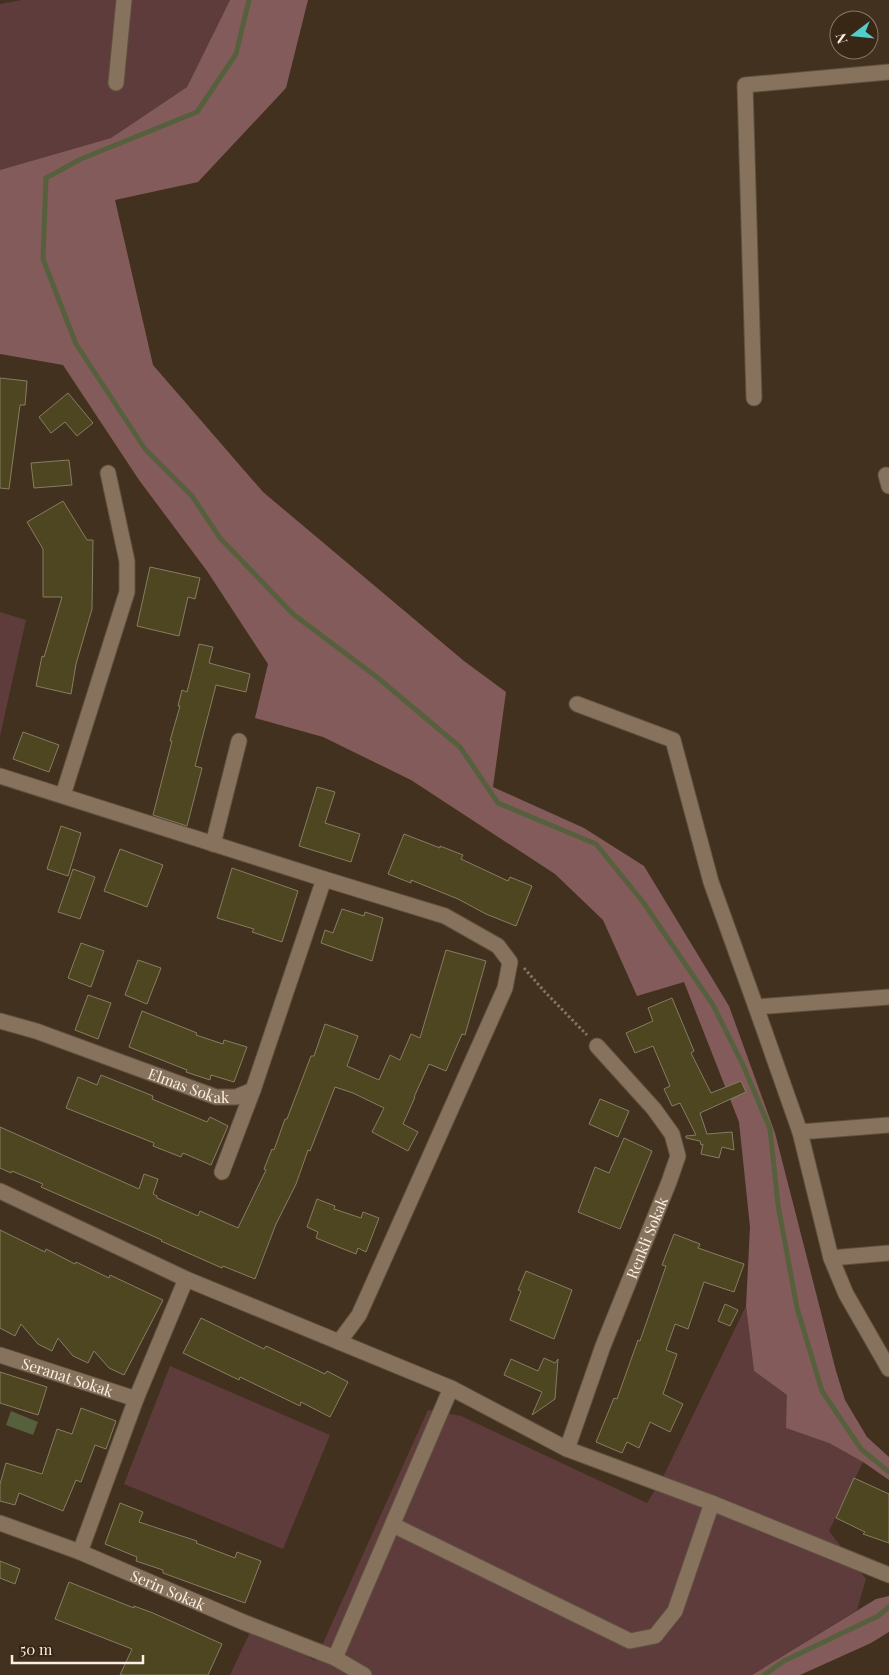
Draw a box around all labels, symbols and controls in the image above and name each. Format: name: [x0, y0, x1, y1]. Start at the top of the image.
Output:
north arrow: [829, 10, 879, 60]
text: N: [830, 31, 852, 46]
street label: Elmas Sokak: [145, 1063, 230, 1107]
street label: Renkli Sokak: [621, 1193, 672, 1281]
street label: Seranat Sokak: [19, 1353, 117, 1401]
street label: Serin Sokak: [128, 1565, 209, 1615]
scale bar: [12, 1632, 144, 1664]
text: 50 m: [20, 1639, 53, 1659]

